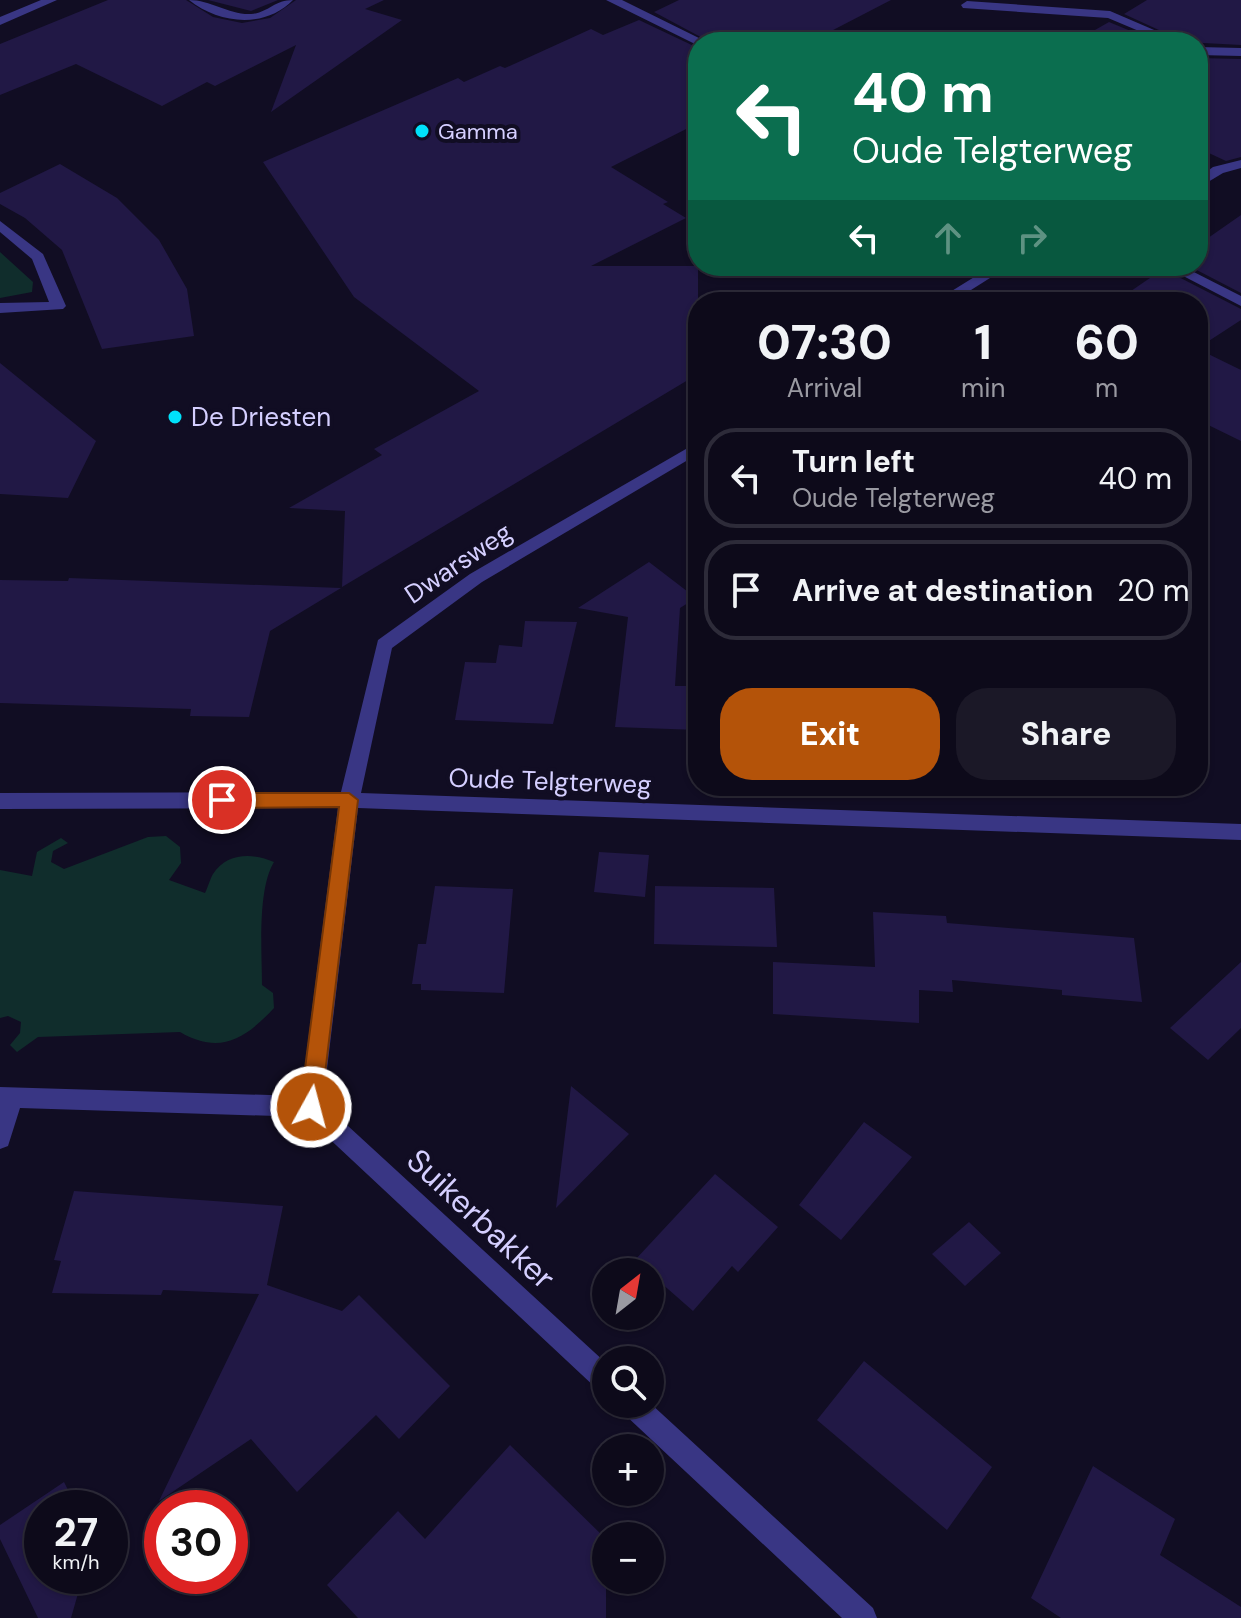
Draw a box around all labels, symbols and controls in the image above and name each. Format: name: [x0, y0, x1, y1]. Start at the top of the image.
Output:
text: 40 m: [852, 56, 994, 129]
icon: left: [720, 64, 824, 168]
place label: Gamma: [438, 117, 518, 146]
marker: Gamma: [413, 122, 431, 140]
text: Oude Telgterweg: [852, 127, 1133, 174]
icon: left: [842, 216, 886, 260]
icon: ahead: [926, 216, 970, 260]
icon: right: [1010, 216, 1054, 260]
text: 07:30: [757, 311, 892, 374]
text: 1: [974, 311, 992, 374]
text: 60: [1074, 311, 1139, 374]
text: Arrival: [787, 371, 862, 405]
text: min: [961, 371, 1005, 405]
text: m: [1095, 371, 1118, 405]
place label: De Driesten: [191, 400, 331, 434]
marker: De Driesten: [166, 408, 184, 426]
text: Turn left: [792, 442, 915, 481]
icon: left: [724, 456, 768, 500]
text: 40 m: [1099, 459, 1172, 498]
text: Oude Telgterweg: [792, 481, 995, 515]
street label: Dwarsweg: [398, 515, 518, 611]
icon: arrive: [724, 568, 768, 612]
text: Arrive at destination: [792, 571, 1093, 610]
text: 20 m: [1117, 571, 1189, 610]
button: Exit: [720, 688, 940, 780]
button: Share: [956, 688, 1176, 780]
street label: Oude Telgterweg: [448, 760, 652, 802]
pin: [188, 766, 256, 834]
icon: arrive: [200, 778, 244, 822]
position arrow: [269, 1065, 353, 1149]
street label: Suikerbakker: [398, 1139, 564, 1299]
north arrow: [592, 1258, 664, 1330]
map controls: [592, 1258, 664, 1594]
button: search: [592, 1346, 664, 1418]
button: +: [592, 1434, 664, 1506]
speed limit sign: 30: [144, 1490, 248, 1594]
text: 27: [54, 1506, 98, 1558]
button: −: [592, 1522, 664, 1594]
text: km/h: [52, 1549, 100, 1575]

